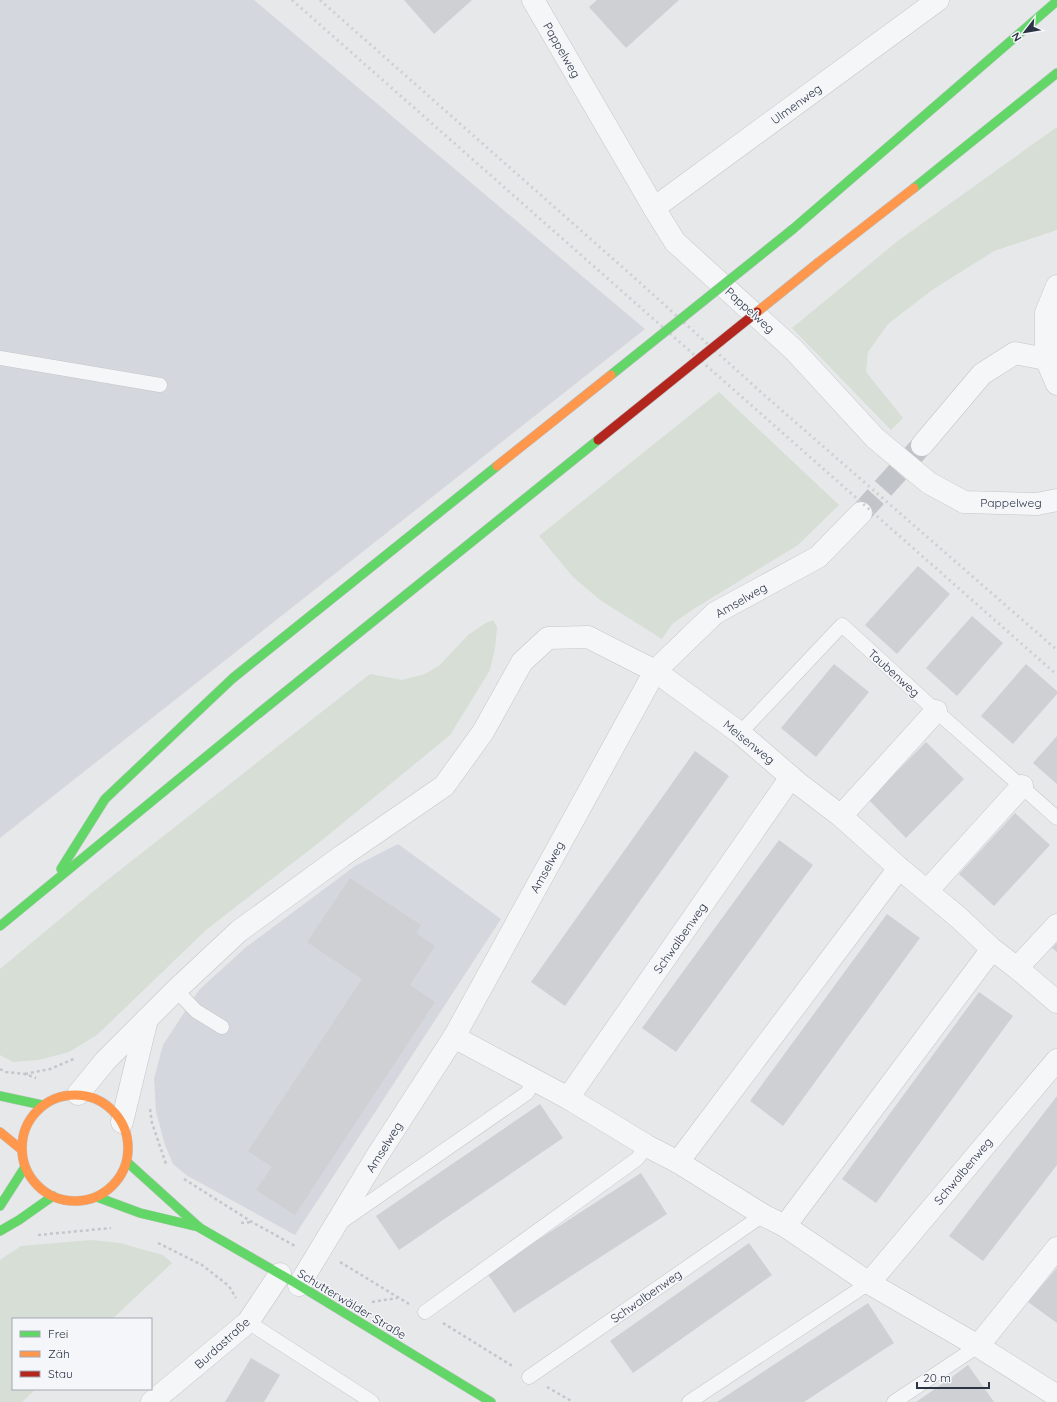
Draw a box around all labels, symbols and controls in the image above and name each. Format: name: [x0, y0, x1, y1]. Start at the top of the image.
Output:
north arrow: [1005, 12, 1045, 52]
street label: Pappelweg: [540, 20, 584, 80]
text: N: [1008, 30, 1025, 44]
street label: Ulmenweg: [768, 81, 824, 127]
street label: Pappelweg: [722, 284, 778, 336]
street label: Pappelweg: [980, 495, 1042, 510]
street label: Amselweg: [713, 579, 769, 621]
street label: Taubenweg: [865, 646, 923, 700]
street label: Meisenweg: [720, 717, 778, 767]
street label: Amselweg: [527, 838, 567, 896]
street label: Schwalbenweg: [650, 900, 710, 976]
street label: Amselweg: [363, 1119, 405, 1175]
street label: Schwalbenweg: [931, 1134, 995, 1208]
street label: Schutterwälder Straße: [295, 1266, 409, 1343]
street label: Schwalbenweg: [608, 1266, 684, 1326]
street label: Burdastraße: [191, 1314, 253, 1372]
legend: [12, 1318, 152, 1390]
text: Frei: [48, 1326, 68, 1341]
text: Zäh: [48, 1346, 70, 1361]
scale bar: [917, 1364, 989, 1390]
text: Stau: [48, 1366, 73, 1381]
text: 20 m: [923, 1370, 951, 1385]

